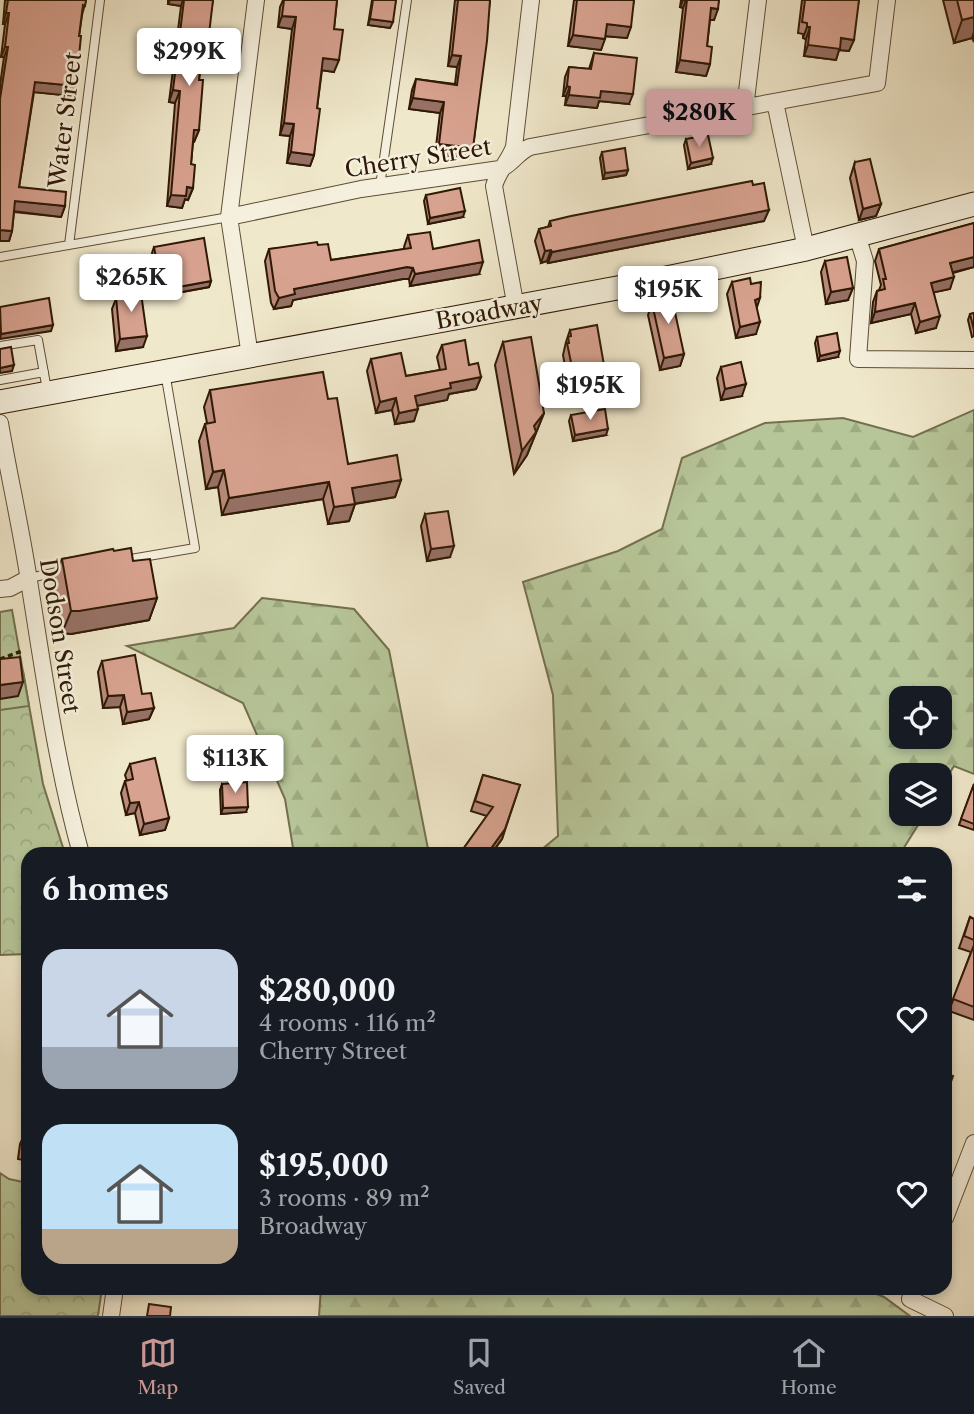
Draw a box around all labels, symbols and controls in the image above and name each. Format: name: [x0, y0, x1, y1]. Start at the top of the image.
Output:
pin: $299K: [140, 28, 238, 88]
text: $299K: [153, 37, 225, 65]
street label: Water Street: [43, 50, 87, 191]
pin: $280K: [650, 90, 748, 149]
text: $280K: [662, 98, 736, 126]
street label: Cherry Street: [343, 133, 493, 183]
pin: $265K: [82, 254, 180, 314]
text: $265K: [95, 263, 167, 291]
pin: $195K: [619, 266, 717, 326]
text: $195K: [634, 275, 702, 303]
street label: Broadway: [433, 289, 545, 335]
pin: $195K: [541, 362, 639, 422]
text: $195K: [556, 371, 624, 399]
street label: Dodson Street: [34, 556, 86, 716]
map controls: [889, 686, 952, 826]
button: locate: [889, 686, 952, 749]
pin: $113K: [186, 736, 284, 795]
text: $113K: [203, 744, 267, 772]
button: layers: [889, 763, 952, 826]
icon: filters: [893, 870, 931, 908]
text: 6 homes: [42, 871, 169, 908]
text: $280,000: [259, 972, 396, 1009]
icon: home: [98, 977, 182, 1061]
icon: heart: [893, 1000, 931, 1038]
text: 4 rooms · 116 m²: [259, 1009, 436, 1037]
text: Cherry Street: [259, 1037, 407, 1065]
text: $195,000: [259, 1147, 389, 1184]
icon: home: [98, 1152, 182, 1236]
icon: heart: [893, 1175, 931, 1213]
text: 3 rooms · 89 m²: [259, 1184, 430, 1212]
text: Broadway: [259, 1212, 367, 1240]
tab: Map: [137, 1334, 178, 1399]
tab: Saved: [453, 1334, 506, 1399]
tab: Home: [781, 1334, 837, 1399]

